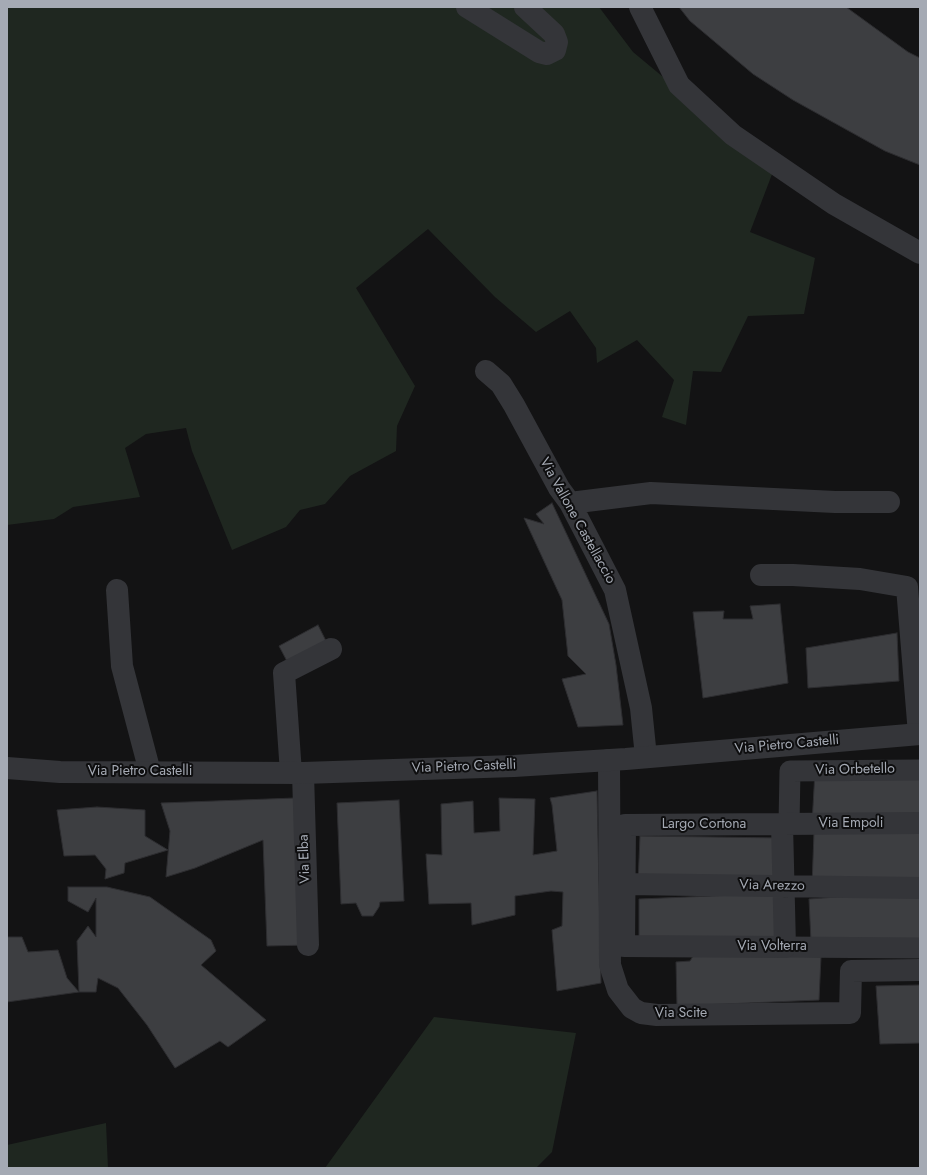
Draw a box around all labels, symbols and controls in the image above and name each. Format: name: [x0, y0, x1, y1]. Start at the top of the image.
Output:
street label: Via Vallone Castellaccio: [535, 455, 619, 587]
street label: Via Pietro Castelli: [734, 732, 840, 758]
street label: Via Pietro Castelli: [411, 757, 517, 777]
street label: Via Orbetello: [815, 761, 895, 779]
street label: Via Pietro Castelli: [88, 764, 192, 780]
street label: Via Empoli: [819, 816, 883, 832]
street label: Largo Cortona: [662, 817, 746, 833]
street label: Via Elba: [296, 834, 314, 884]
street label: Via Arezzo: [739, 877, 805, 895]
street label: Via Volterra: [737, 939, 807, 955]
street label: Via Scite: [655, 1006, 707, 1022]

